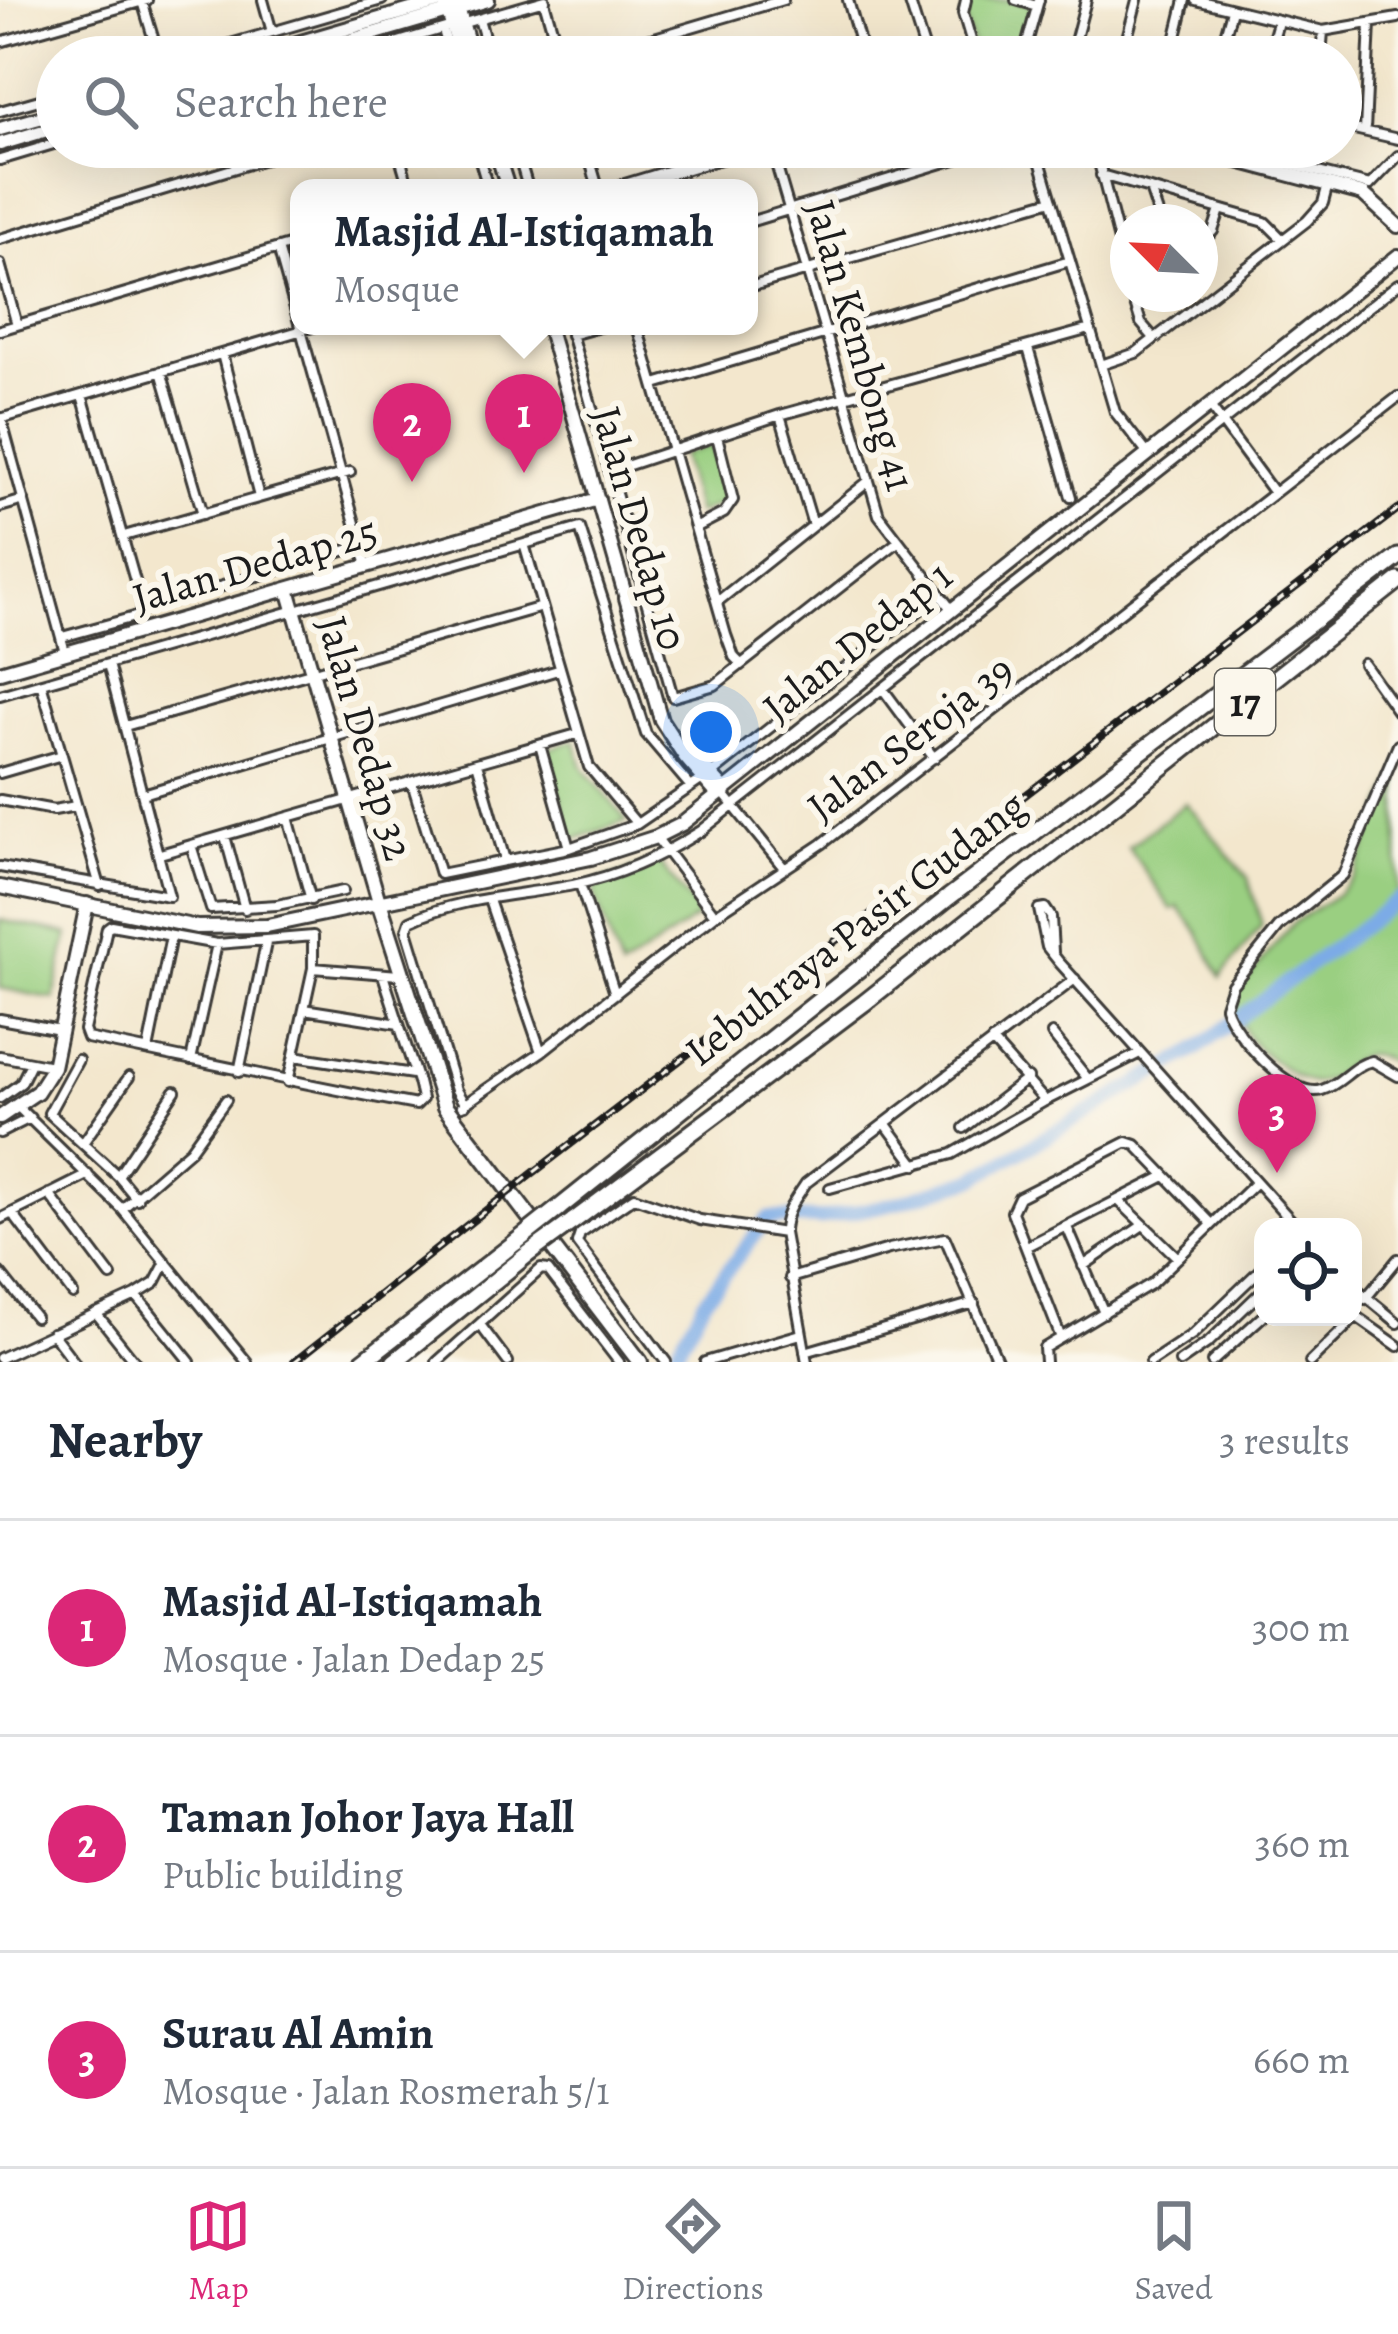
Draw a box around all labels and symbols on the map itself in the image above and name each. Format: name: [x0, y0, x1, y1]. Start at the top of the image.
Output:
street label: Jalan Kembong 41: [792, 193, 930, 497]
north arrow: [1110, 204, 1218, 312]
pin: 1: [485, 374, 563, 473]
pin: 2: [373, 383, 451, 482]
street label: Jalan Dedap 10: [578, 400, 702, 656]
street label: Jalan Dedap 25: [126, 502, 384, 626]
street label: Jalan Dedap 1: [750, 547, 964, 735]
street label: Jalan Dedap 32: [304, 609, 428, 867]
street label: Jalan Seroja 39: [795, 642, 1025, 834]
road number: 17: [1215, 669, 1275, 735]
your location: [681, 702, 741, 762]
street label: Lebuhraya Pasir Gudang: [673, 777, 1037, 1079]
pin: 3: [1238, 1074, 1316, 1173]

